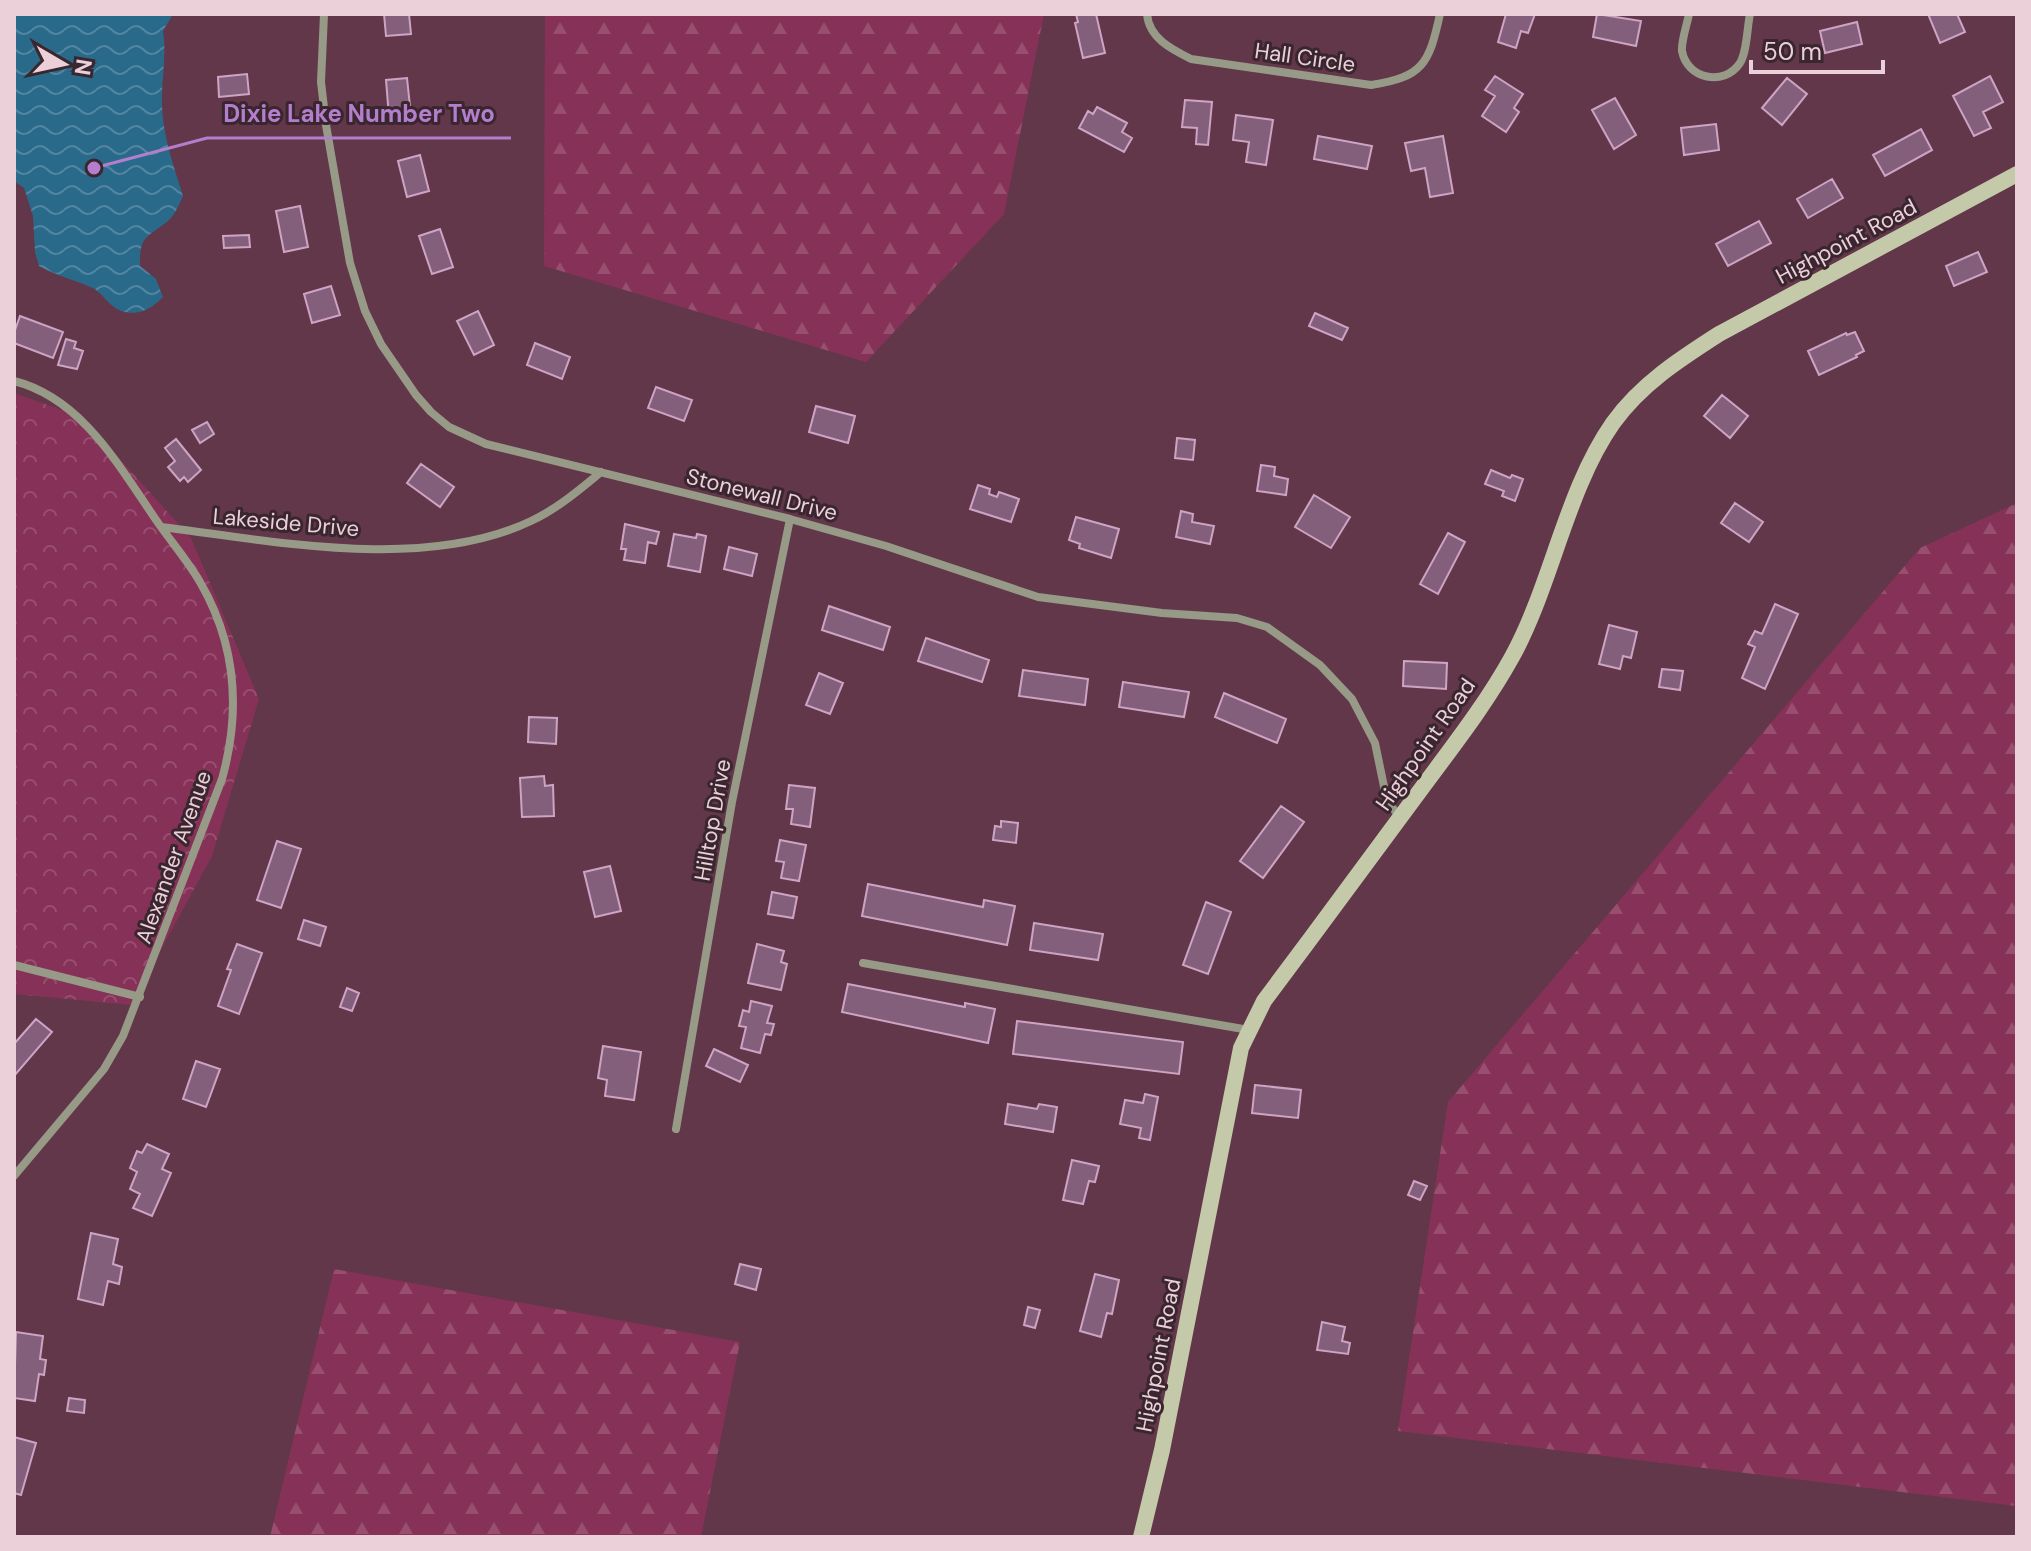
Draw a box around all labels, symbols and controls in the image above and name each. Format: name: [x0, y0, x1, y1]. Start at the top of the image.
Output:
north arrow: [24, 24, 104, 104]
scale bar: [1751, 24, 1883, 74]
street label: Hall Circle: [1253, 36, 1357, 79]
text: 50 m: [1763, 36, 1822, 67]
text: N: [68, 57, 99, 77]
callout: Dixie Lake Number Two: [207, 90, 511, 138]
text: Dixie Lake Number Two: [223, 98, 495, 129]
street label: Highpoint Road: [1771, 192, 1922, 291]
street label: Stonewall Drive: [683, 462, 841, 527]
street label: Lakeside Drive: [212, 502, 360, 543]
street label: Highpoint Road: [1369, 672, 1482, 816]
street label: Hilltop Drive: [688, 757, 737, 883]
street label: Alexander Avenue: [129, 767, 218, 948]
street label: Highpoint Road: [1129, 1276, 1188, 1434]

